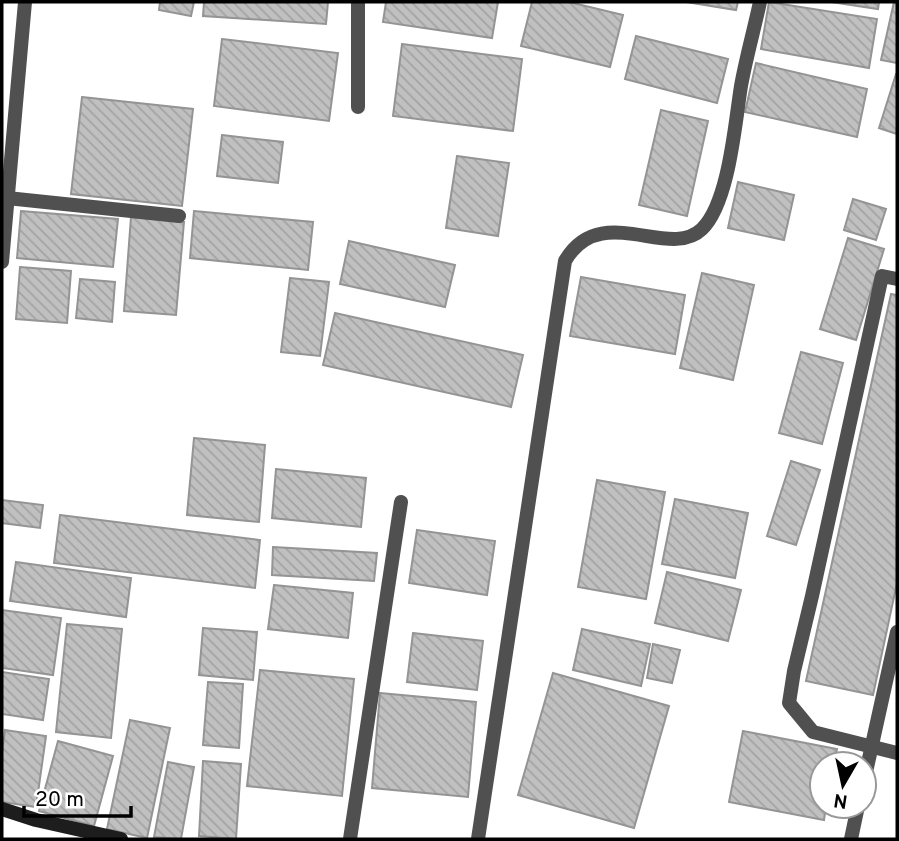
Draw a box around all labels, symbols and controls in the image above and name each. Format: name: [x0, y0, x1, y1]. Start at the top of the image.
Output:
north arrow: [808, 750, 878, 820]
scale bar: [24, 774, 131, 818]
text: 20 m: [35, 787, 84, 814]
text: N: [832, 787, 849, 813]

